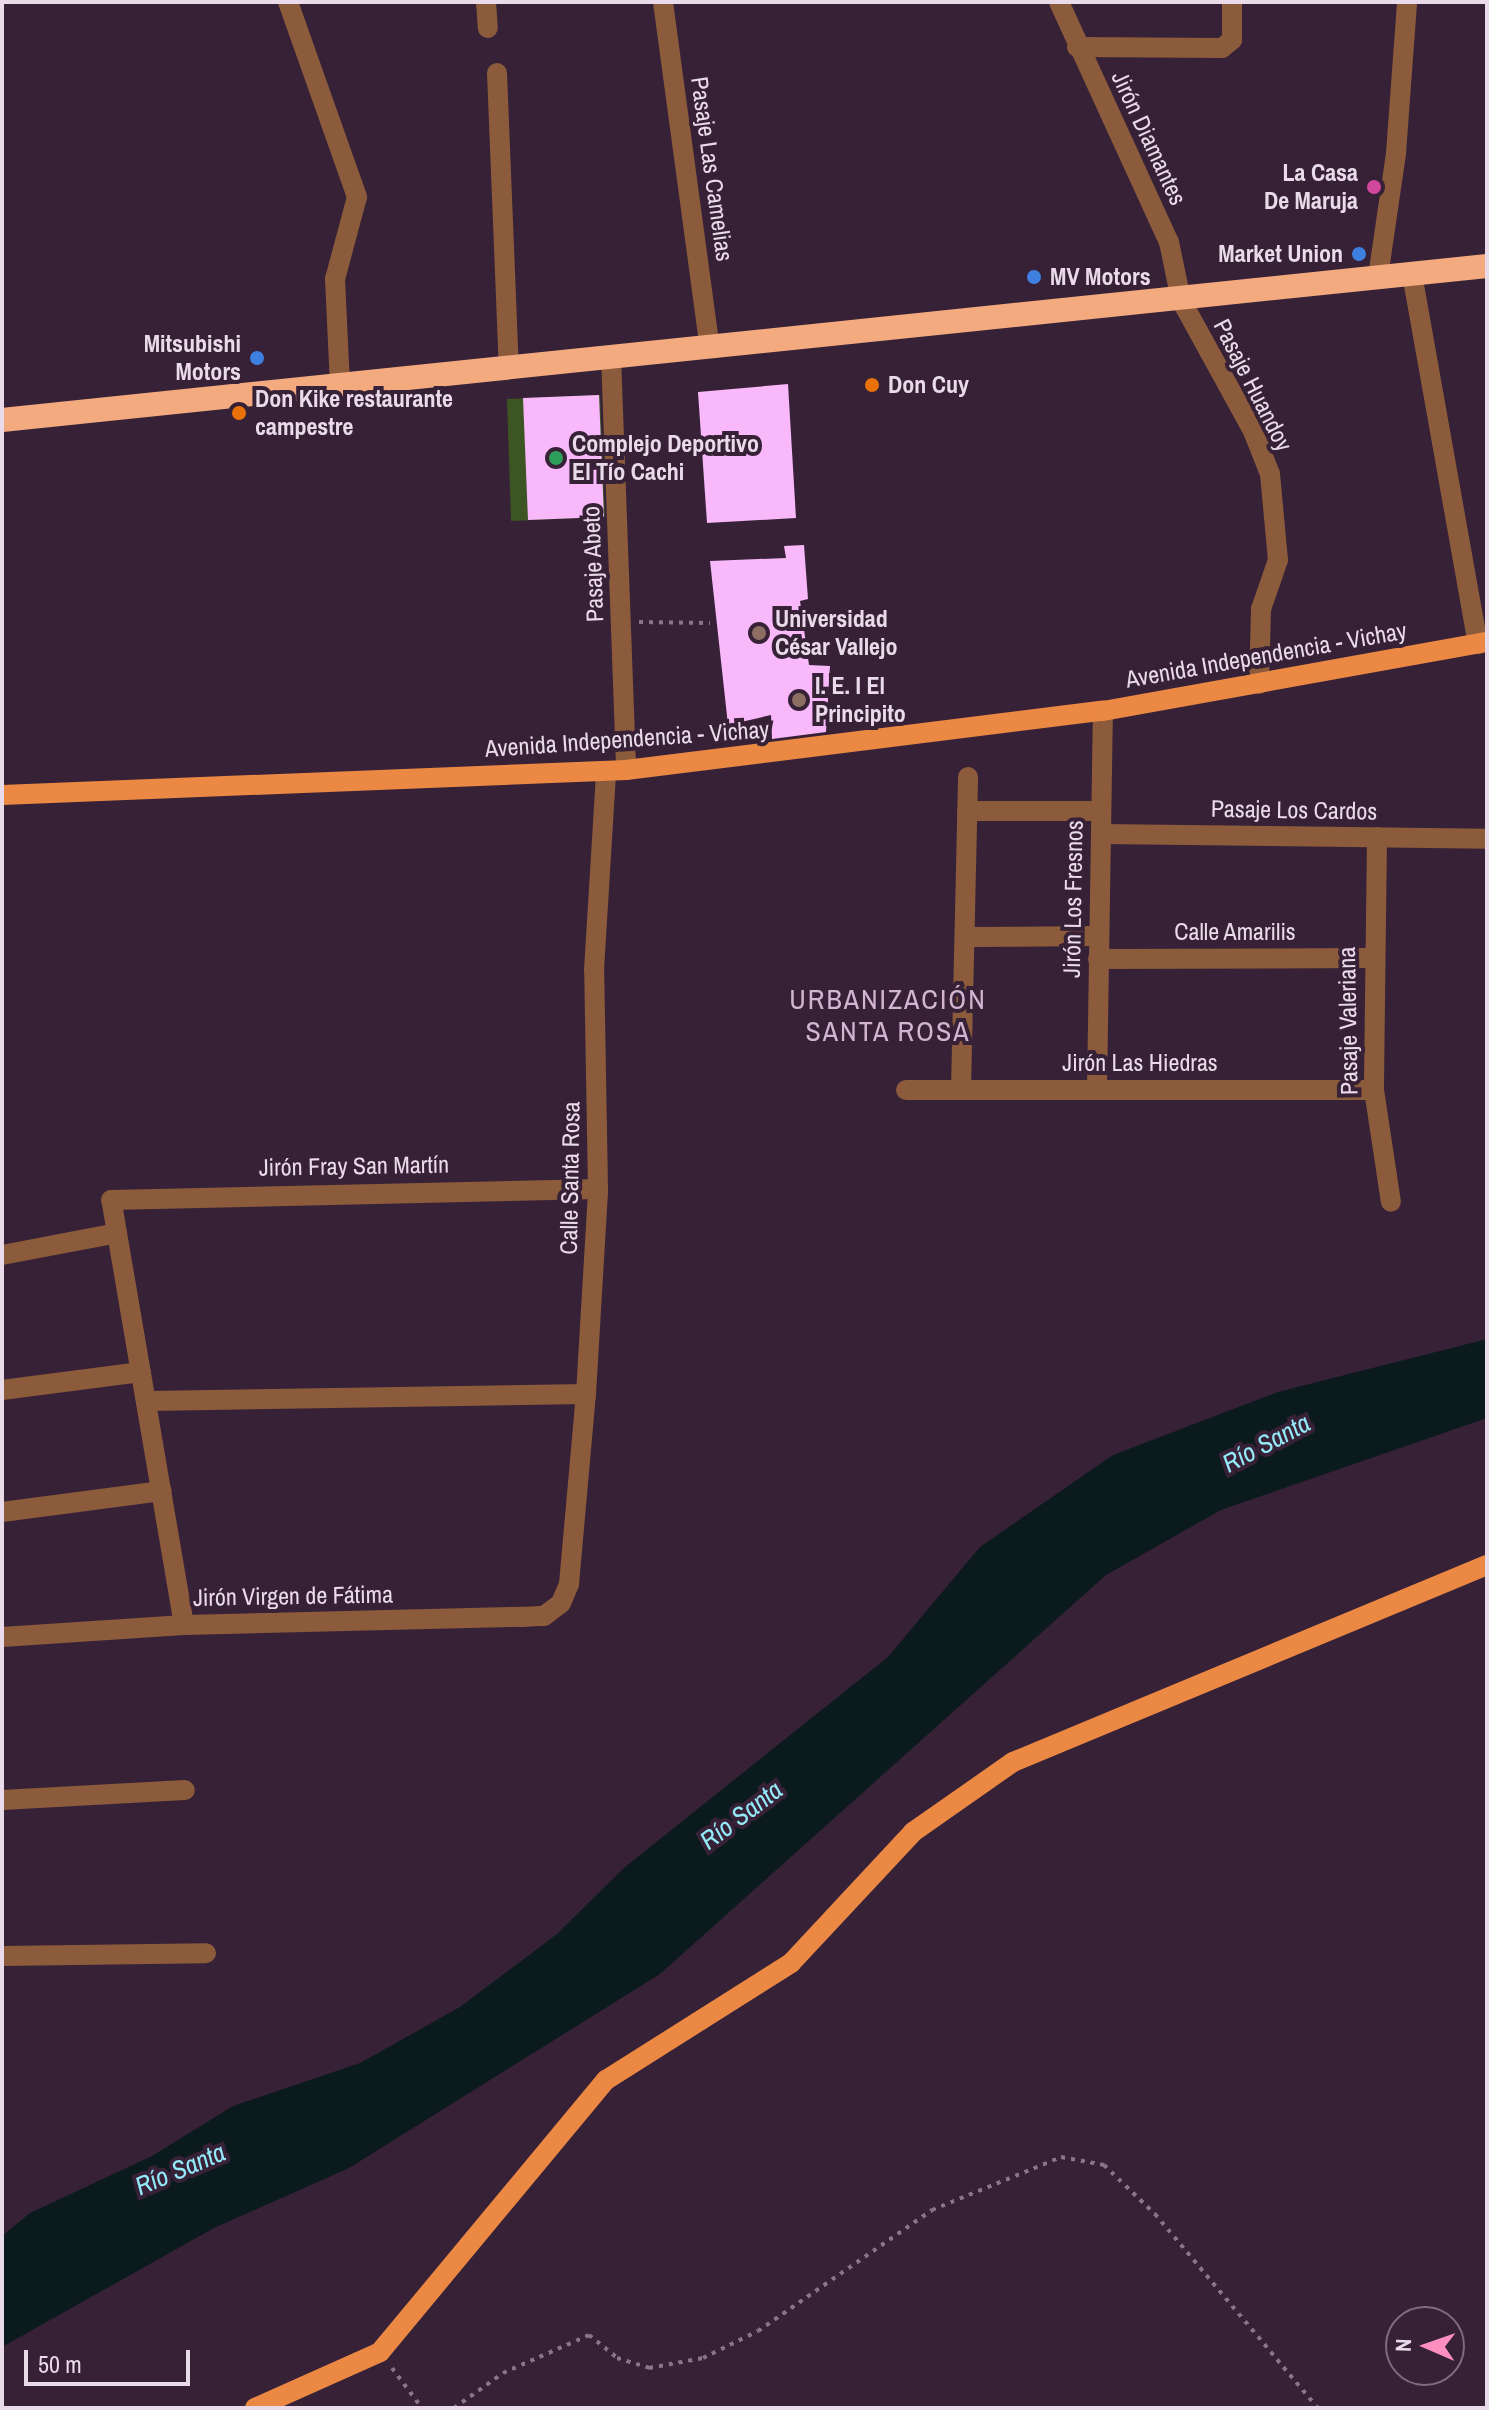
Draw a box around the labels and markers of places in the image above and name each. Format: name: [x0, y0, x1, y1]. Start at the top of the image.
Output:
place label: La Casa De Maruja: [1264, 159, 1358, 215]
marker: La Casa De Maruja: [1365, 178, 1383, 196]
place label: Market Union: [1218, 240, 1343, 268]
marker: Market Union: [1350, 245, 1368, 263]
place label: MV Motors: [1050, 263, 1151, 291]
marker: MV Motors: [1025, 268, 1043, 286]
place label: Mitsubishi Motors: [144, 330, 241, 386]
marker: Mitsubishi Motors: [248, 349, 266, 367]
place label: Don Cuy: [888, 371, 969, 399]
marker: Don Cuy: [863, 376, 881, 394]
place label: Don Kike restaurante campestre: [255, 385, 453, 441]
marker: Don Kike restaurante campestre: [230, 404, 248, 422]
place label: Complejo Deportivo El Tío Cachi: [572, 430, 759, 486]
marker: Complejo Deportivo El Tío Cachi: [547, 449, 565, 467]
place label: Universidad César Vallejo: [775, 605, 898, 661]
marker: Universidad César Vallejo: [750, 624, 768, 642]
place label: I. E. I El Principito: [815, 672, 906, 728]
marker: I. E. I El Principito: [790, 691, 808, 709]

